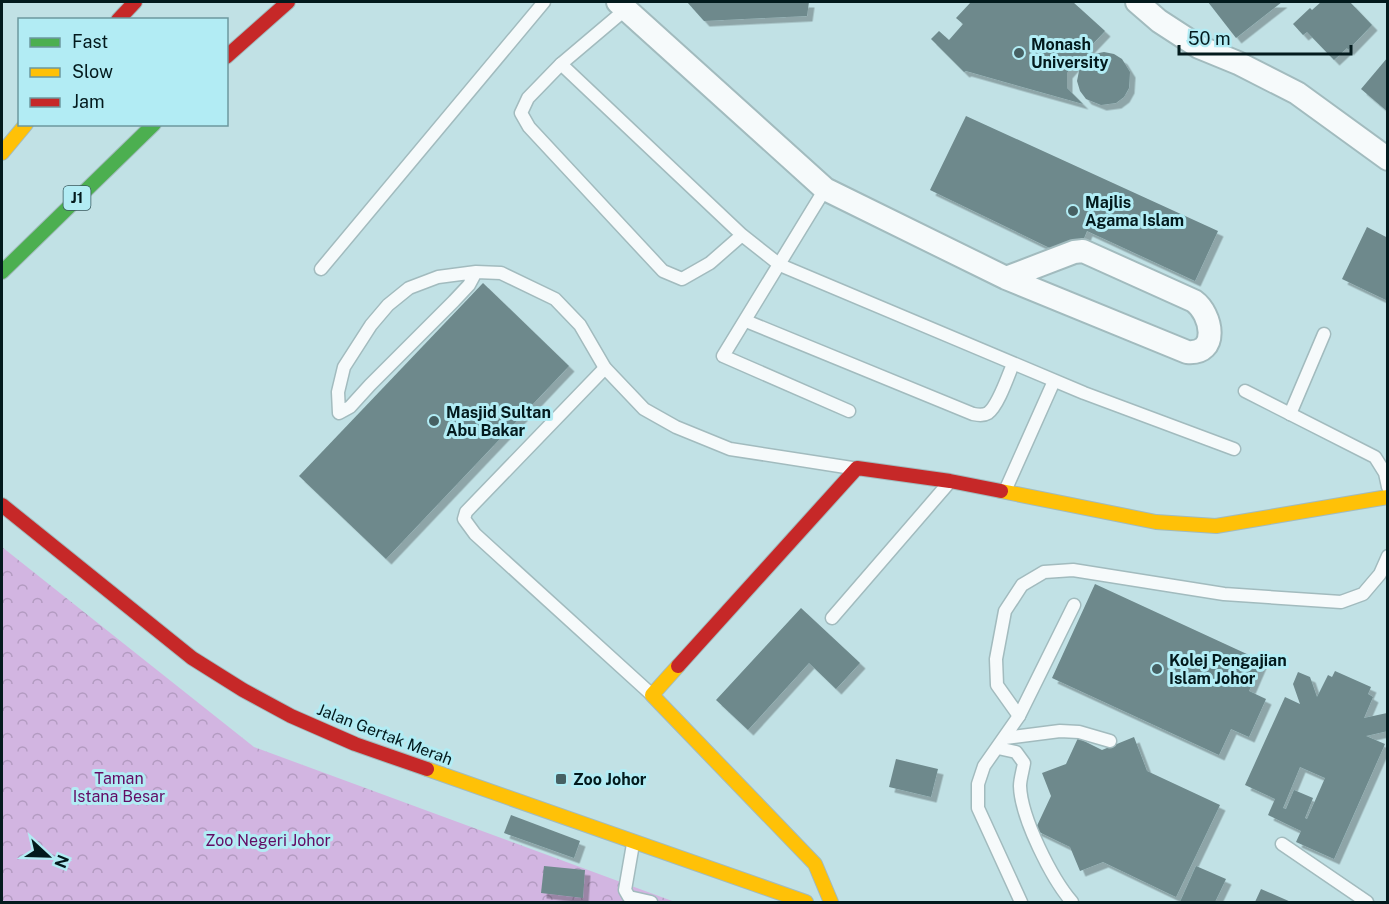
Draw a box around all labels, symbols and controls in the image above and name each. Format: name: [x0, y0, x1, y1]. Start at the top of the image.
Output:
legend: [18, 18, 228, 126]
scale bar: [1179, 18, 1352, 56]
text: 50 m: [1188, 28, 1231, 49]
text: Fast: [72, 31, 108, 52]
place label: Monash University: [1031, 35, 1109, 72]
marker: Monash University: [1012, 46, 1026, 60]
text: Slow: [72, 61, 113, 82]
text: Jam: [72, 91, 105, 112]
road number: J1: [64, 186, 90, 210]
place label: Majlis Agama Islam: [1085, 193, 1184, 230]
marker: Majlis Agama Islam: [1066, 204, 1080, 218]
place label: Masjid Sultan Abu Bakar: [446, 403, 551, 440]
marker: Masjid Sultan Abu Bakar: [427, 414, 441, 428]
place label: Kolej Pengajian Islam Johor: [1169, 651, 1287, 688]
marker: Kolej Pengajian Islam Johor: [1150, 662, 1164, 676]
street label: Jalan Gertak Merah: [314, 700, 455, 769]
park label: Taman Istana Besar: [73, 769, 165, 806]
place label: Zoo Johor: [573, 770, 647, 789]
marker: Zoo Johor: [554, 772, 568, 786]
north arrow: [18, 826, 78, 886]
park label: Zoo Negeri Johor: [205, 831, 331, 850]
text: N: [50, 852, 73, 871]

